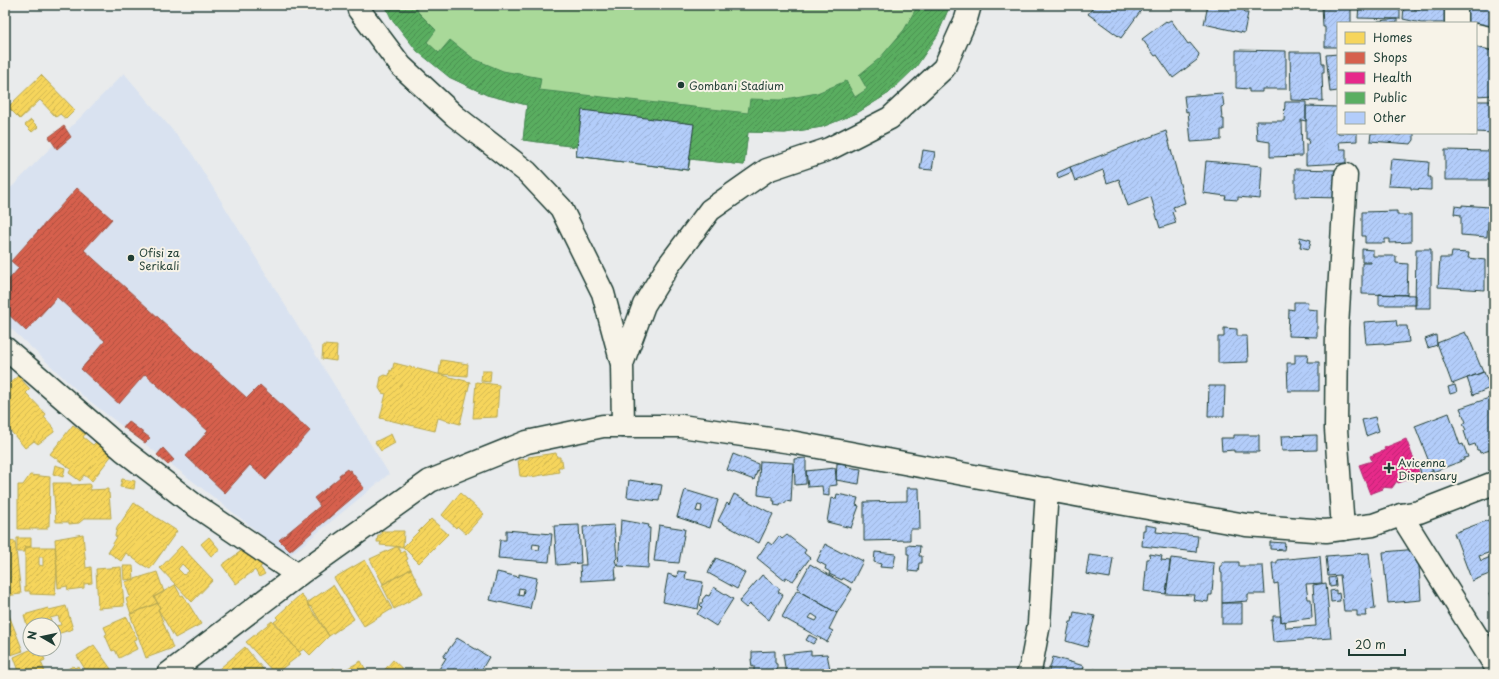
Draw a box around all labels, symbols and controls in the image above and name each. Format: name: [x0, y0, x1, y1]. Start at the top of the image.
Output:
legend: [1337, 22, 1477, 134]
text: Homes: [1373, 28, 1412, 46]
text: Shops: [1373, 48, 1408, 66]
text: Health: [1373, 68, 1412, 86]
place label: Gombani Stadium: [689, 77, 784, 94]
marker: Gombani Stadium: [676, 80, 686, 90]
text: Public: [1373, 88, 1407, 106]
text: Other: [1373, 108, 1406, 126]
place label: Ofisi za Serikali: [139, 244, 180, 274]
marker: Ofisi za Serikali: [126, 253, 136, 263]
place label: Avicenna Dispensary: [1398, 454, 1457, 484]
marker: Avicenna Dispensary: [1383, 462, 1395, 474]
north arrow: [22, 617, 62, 657]
text: N: [23, 629, 41, 641]
scale bar: [1349, 631, 1405, 657]
text: 20 m: [1355, 635, 1386, 653]

